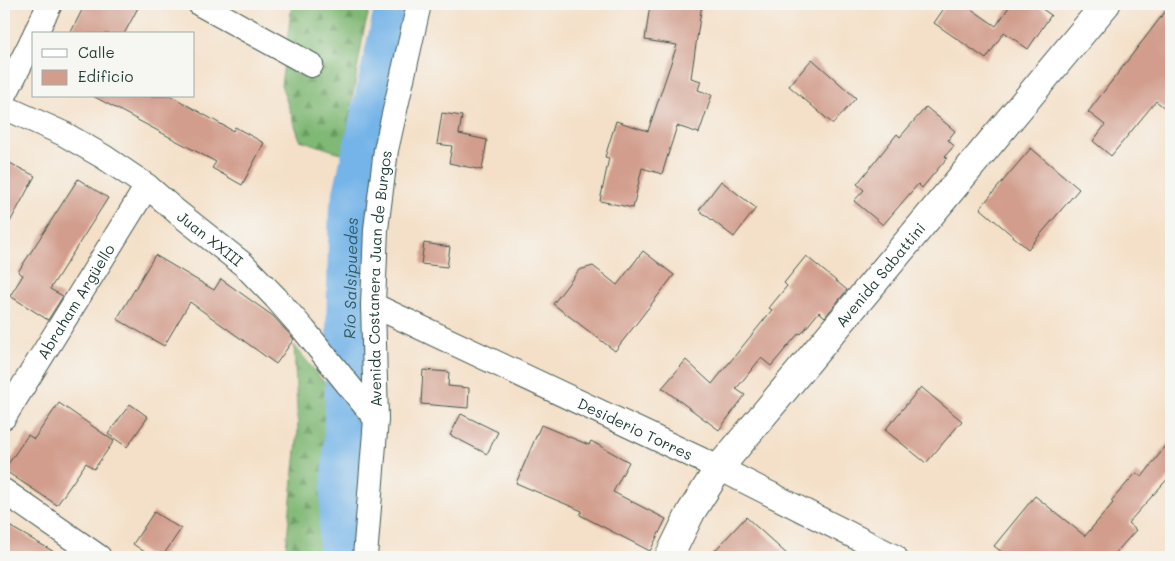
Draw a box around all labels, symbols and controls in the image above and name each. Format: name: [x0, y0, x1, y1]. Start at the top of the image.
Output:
legend: [32, 32, 195, 98]
text: Calle: [78, 42, 115, 62]
text: Edificio: [78, 66, 134, 86]
street label: Avenida Costanera Juan de Burgos: [363, 149, 396, 407]
street label: Juan XXIII: [173, 206, 248, 271]
water label: Río Salsipuedes: [338, 217, 361, 339]
street label: Avenida Sabattini: [831, 218, 930, 331]
street label: Abraham Argüello: [32, 240, 119, 363]
street label: Desiderio Torres: [575, 393, 696, 464]

